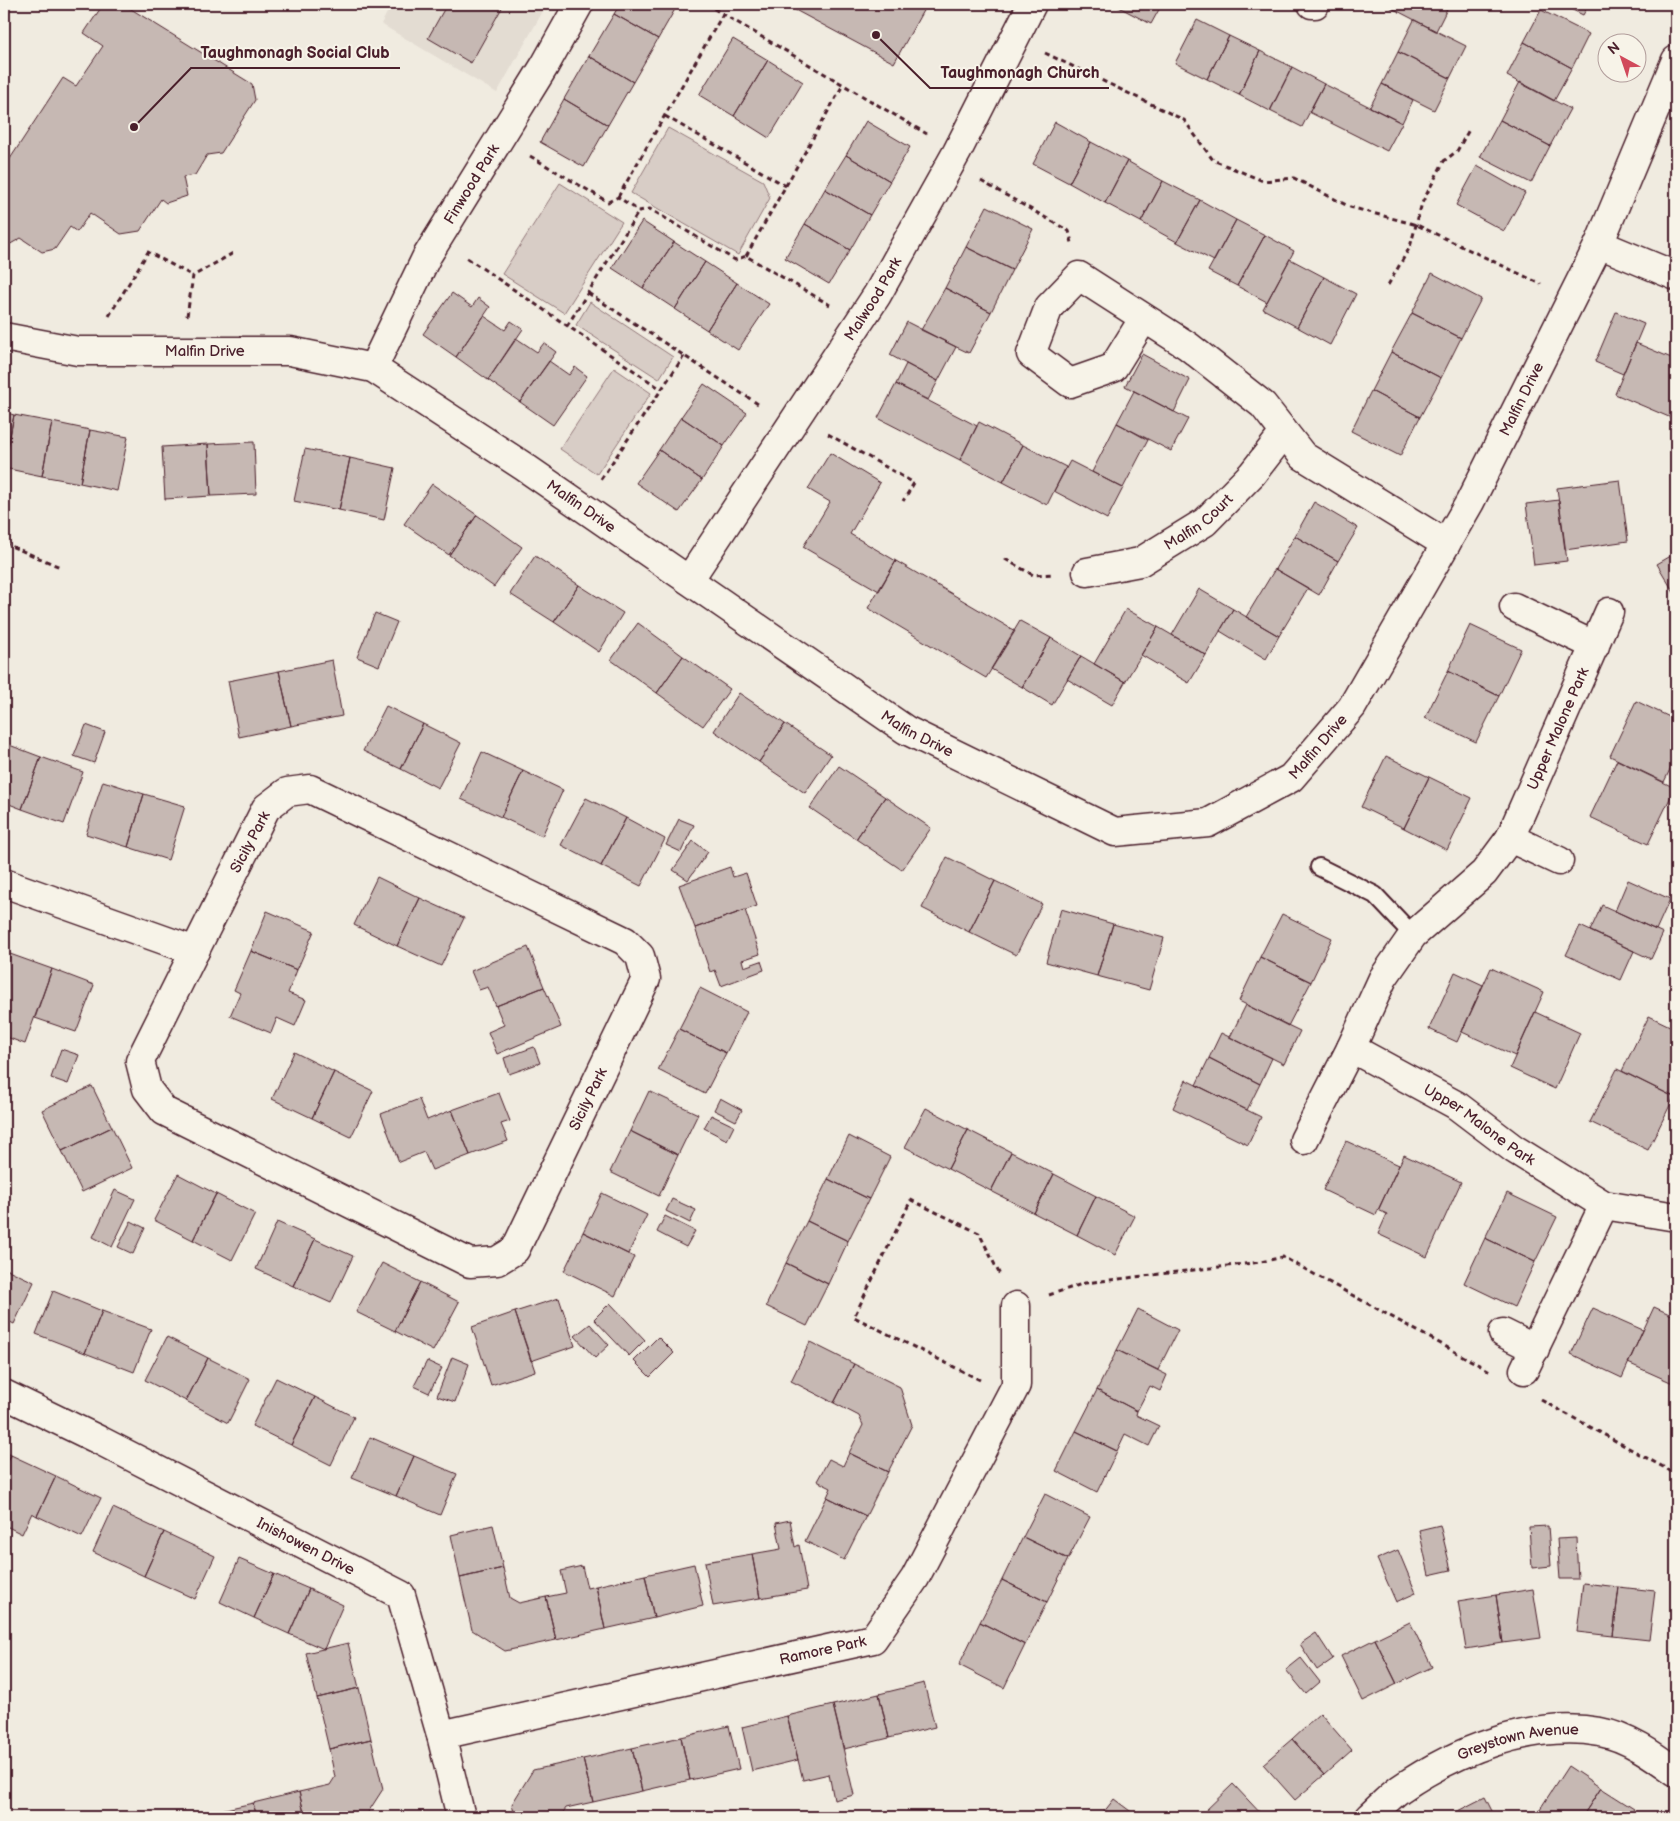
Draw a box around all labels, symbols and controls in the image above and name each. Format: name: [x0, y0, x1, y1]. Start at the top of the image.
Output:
north arrow: [1598, 32, 1648, 82]
callout: Taughmonagh Social Club: [191, 37, 400, 68]
text: N: [1604, 39, 1623, 58]
text: Taughmonagh Social Club: [200, 44, 390, 63]
callout: Taughmonagh Church: [930, 57, 1109, 88]
text: Taughmonagh Church: [941, 64, 1099, 83]
street label: Finwood Park: [440, 140, 504, 228]
street label: Malwood Park: [840, 253, 906, 345]
street label: Malfin Drive: [165, 342, 245, 361]
street label: Malfin Drive: [1496, 359, 1548, 439]
street label: Malfin Drive: [543, 476, 619, 537]
street label: Malfin Court: [1161, 490, 1238, 555]
street label: Upper Malone Park: [1523, 664, 1594, 793]
street label: Malfin Drive: [877, 706, 956, 762]
street label: Malfin Drive: [1285, 710, 1352, 784]
street label: Sicily Park: [226, 807, 275, 876]
street label: Sicily Park: [565, 1064, 612, 1134]
street label: Upper Malone Park: [1420, 1080, 1539, 1170]
street label: Inishowen Drive: [253, 1514, 358, 1580]
street label: Ramore Park: [778, 1632, 869, 1670]
street label: Greystown Avenue: [1454, 1720, 1579, 1765]

